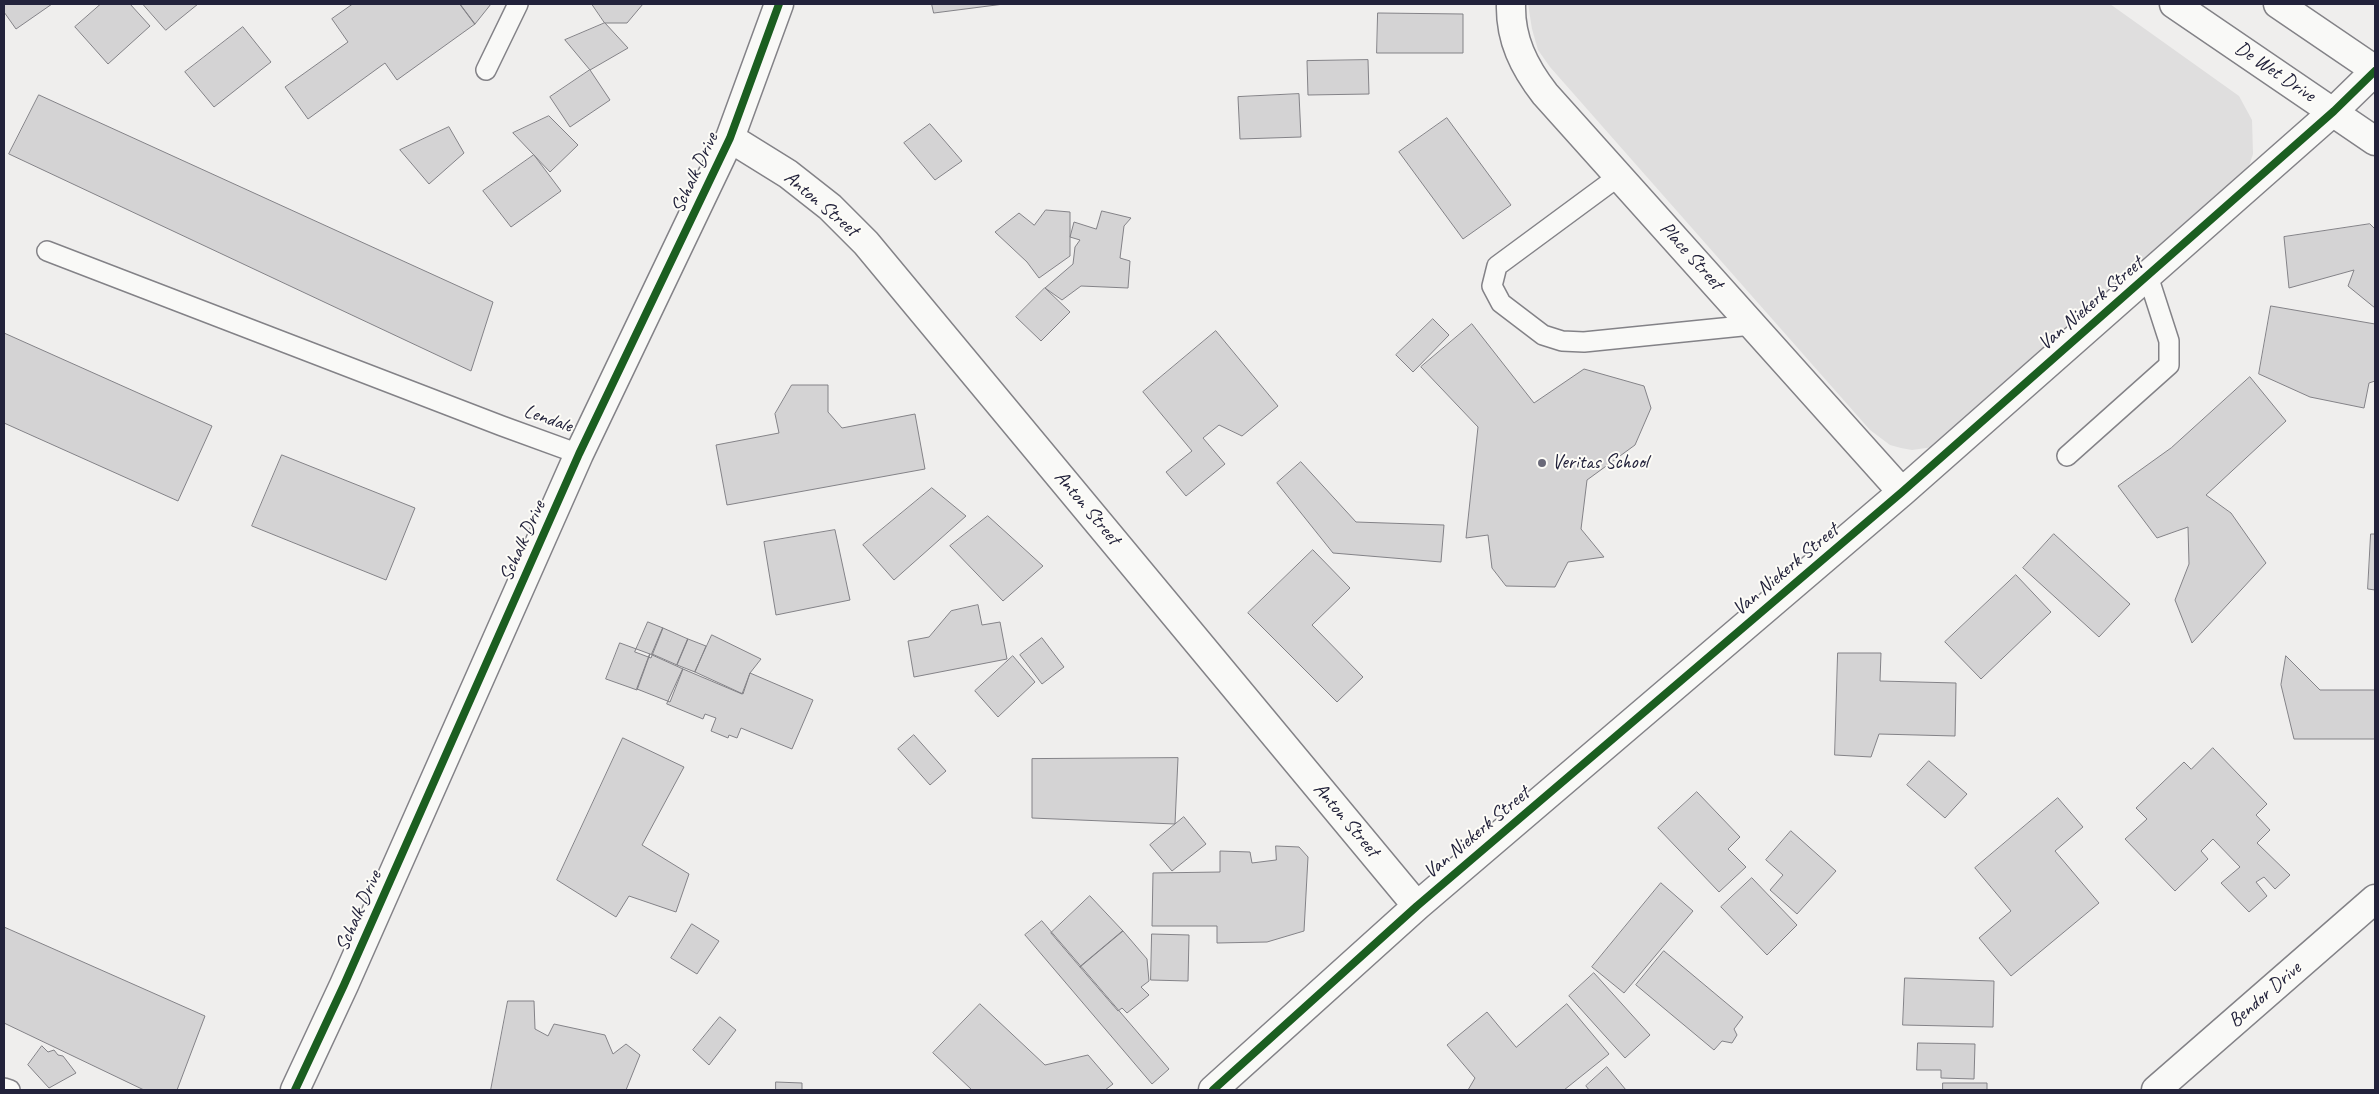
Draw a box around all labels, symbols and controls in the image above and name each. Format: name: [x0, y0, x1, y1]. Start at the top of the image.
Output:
street label: De Wet Drive: [2230, 36, 2320, 108]
street label: Schalk Drive: [666, 129, 724, 217]
street label: Anton Street: [779, 166, 863, 242]
street label: Place Street: [1654, 217, 1728, 295]
street label: Van Niekerk Street: [2034, 252, 2148, 356]
street label: Lendale: [521, 400, 575, 438]
place label: Veritas School: [1552, 451, 1648, 475]
marker: Veritas School: [1536, 457, 1548, 469]
street label: Anton Street: [1049, 466, 1125, 550]
street label: Schalk Drive: [495, 497, 551, 585]
street label: Van Niekerk Street: [1728, 519, 1844, 621]
street label: Anton Street: [1308, 778, 1384, 862]
street label: Van Niekerk Street: [1419, 782, 1535, 884]
street label: Schalk Drive: [331, 867, 387, 955]
street label: Bendor Drive: [2224, 957, 2306, 1033]

